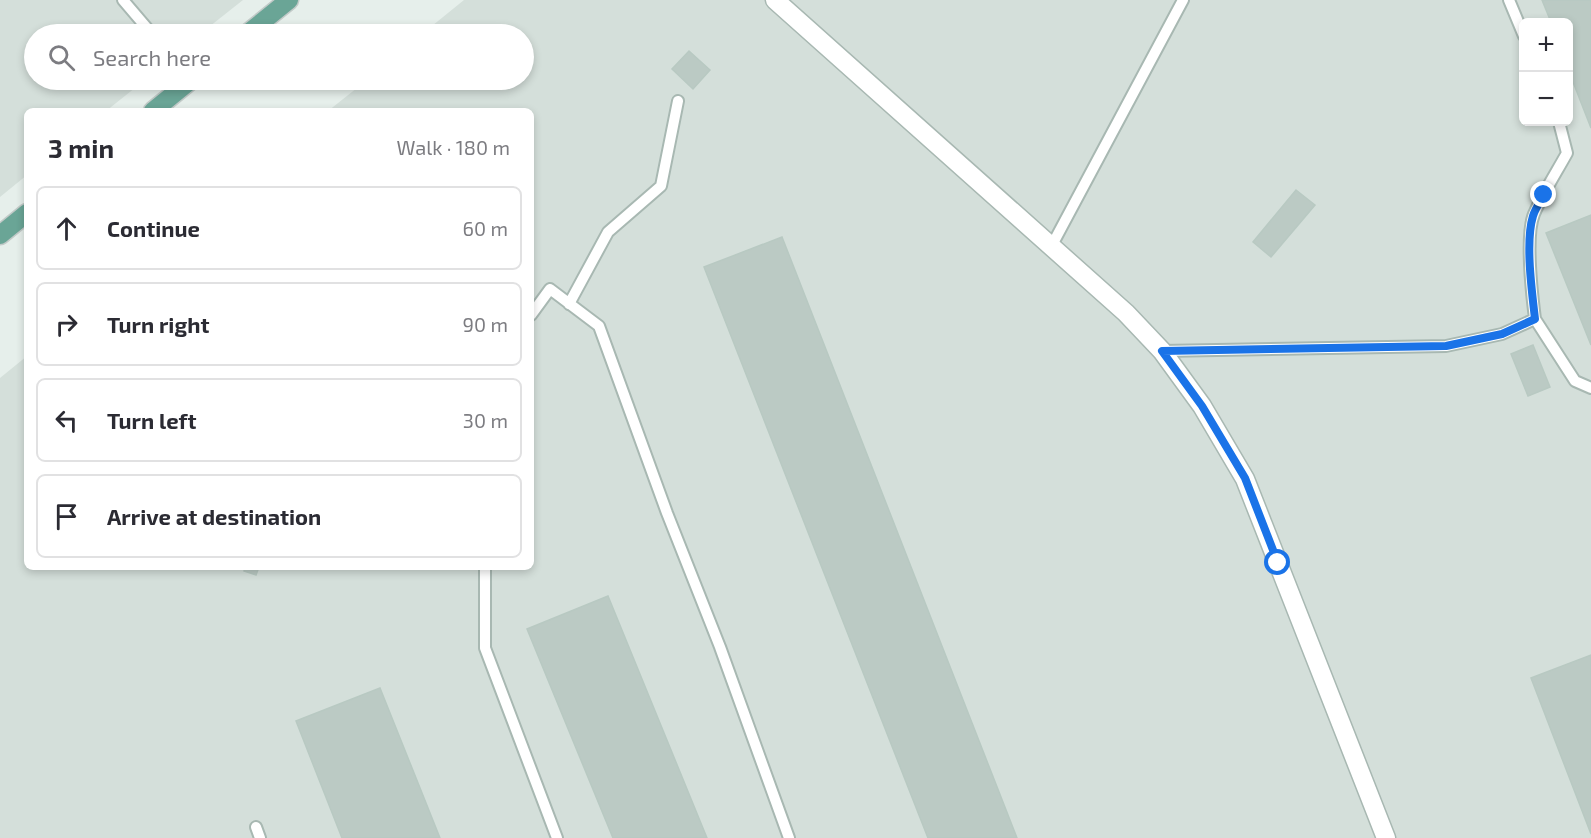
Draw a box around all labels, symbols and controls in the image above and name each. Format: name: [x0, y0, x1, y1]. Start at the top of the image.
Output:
map controls: [1519, 18, 1573, 126]
button: +: [1519, 18, 1573, 72]
search box: [24, 24, 534, 90]
icon: search: [45, 41, 78, 74]
text: Search here: [93, 44, 211, 70]
button: −: [1519, 72, 1573, 126]
text: 3 min: [48, 132, 114, 163]
text: Walk · 180 m: [397, 135, 510, 159]
route end: [1530, 181, 1556, 207]
icon: ahead: [50, 212, 83, 245]
text: Continue: [107, 215, 200, 241]
text: 60 m: [463, 216, 508, 240]
icon: right: [50, 308, 83, 341]
text: Turn right: [107, 311, 209, 337]
text: 90 m: [463, 312, 508, 336]
icon: left: [50, 404, 83, 437]
text: Turn left: [107, 407, 196, 433]
text: 30 m: [463, 408, 508, 432]
icon: arrive: [50, 500, 83, 533]
text: Arrive at destination: [107, 503, 321, 529]
route start: [1264, 549, 1290, 575]

